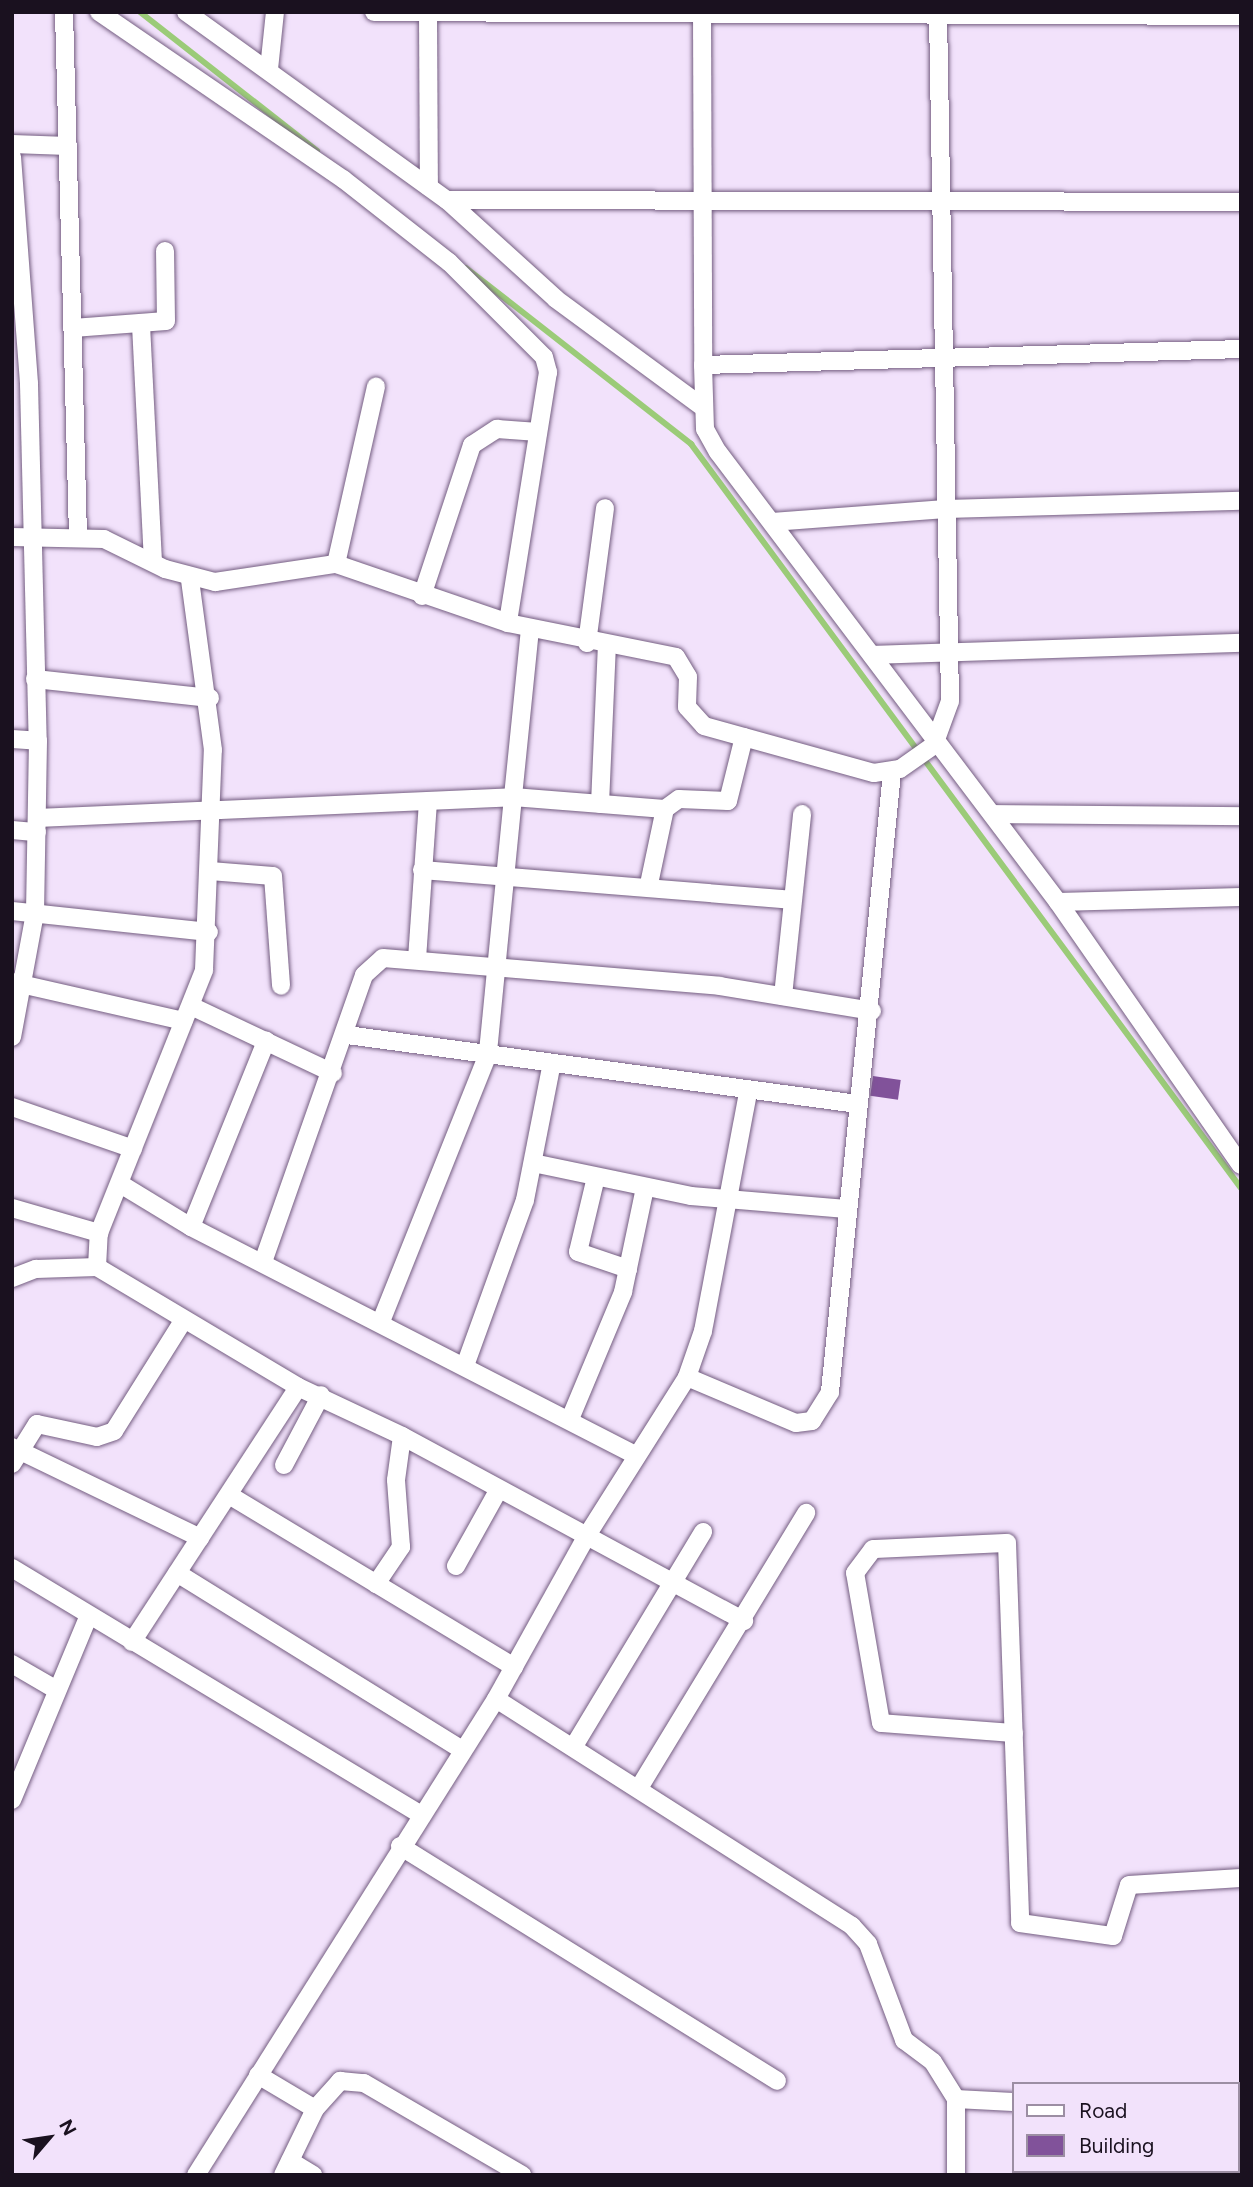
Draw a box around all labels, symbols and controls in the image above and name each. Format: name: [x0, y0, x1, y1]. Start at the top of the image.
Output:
legend: [1012, 2082, 1239, 2173]
text: Road: [1079, 2098, 1127, 2123]
north arrow: [14, 2103, 84, 2173]
text: N: [54, 2116, 81, 2140]
text: Building: [1079, 2133, 1154, 2158]

